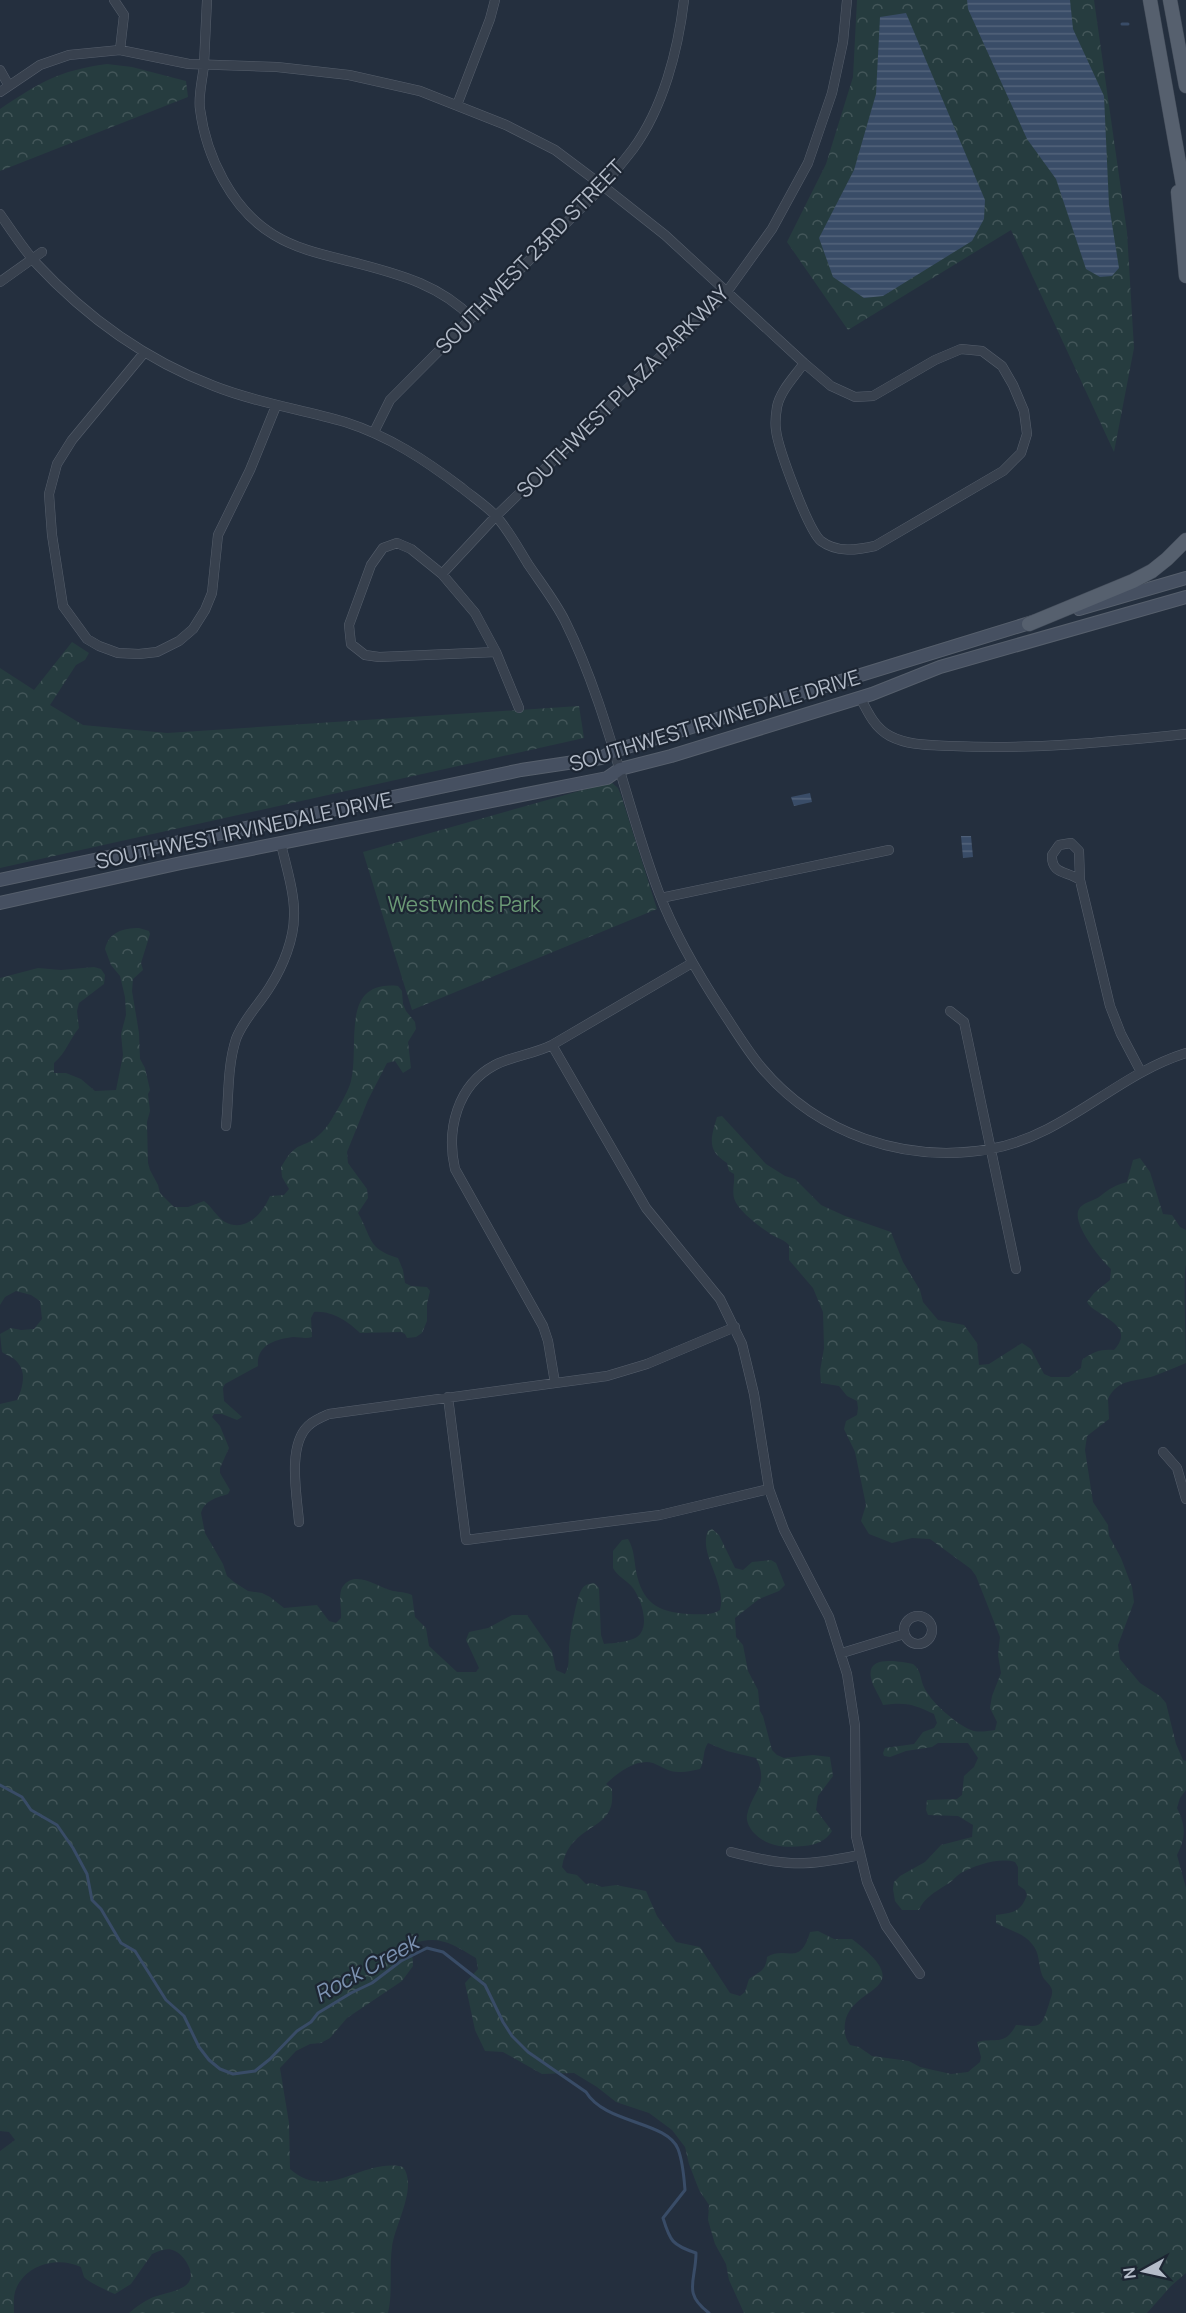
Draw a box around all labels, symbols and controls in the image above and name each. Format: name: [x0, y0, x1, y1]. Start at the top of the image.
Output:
street label: SOUTHWEST 23RD STREET: [429, 153, 630, 360]
street label: SOUTHWEST PLAZA PARKWAY: [510, 279, 735, 504]
street label: SOUTHWEST IRVINEDALE DRIVE: [566, 662, 864, 778]
street label: SOUTHWEST IRVINEDALE DRIVE: [93, 785, 395, 875]
park label: Westwinds Park: [387, 890, 541, 918]
water label: Rock Creek: [309, 1926, 426, 2009]
north arrow: [1114, 2241, 1174, 2301]
text: N: [1117, 2266, 1141, 2280]

